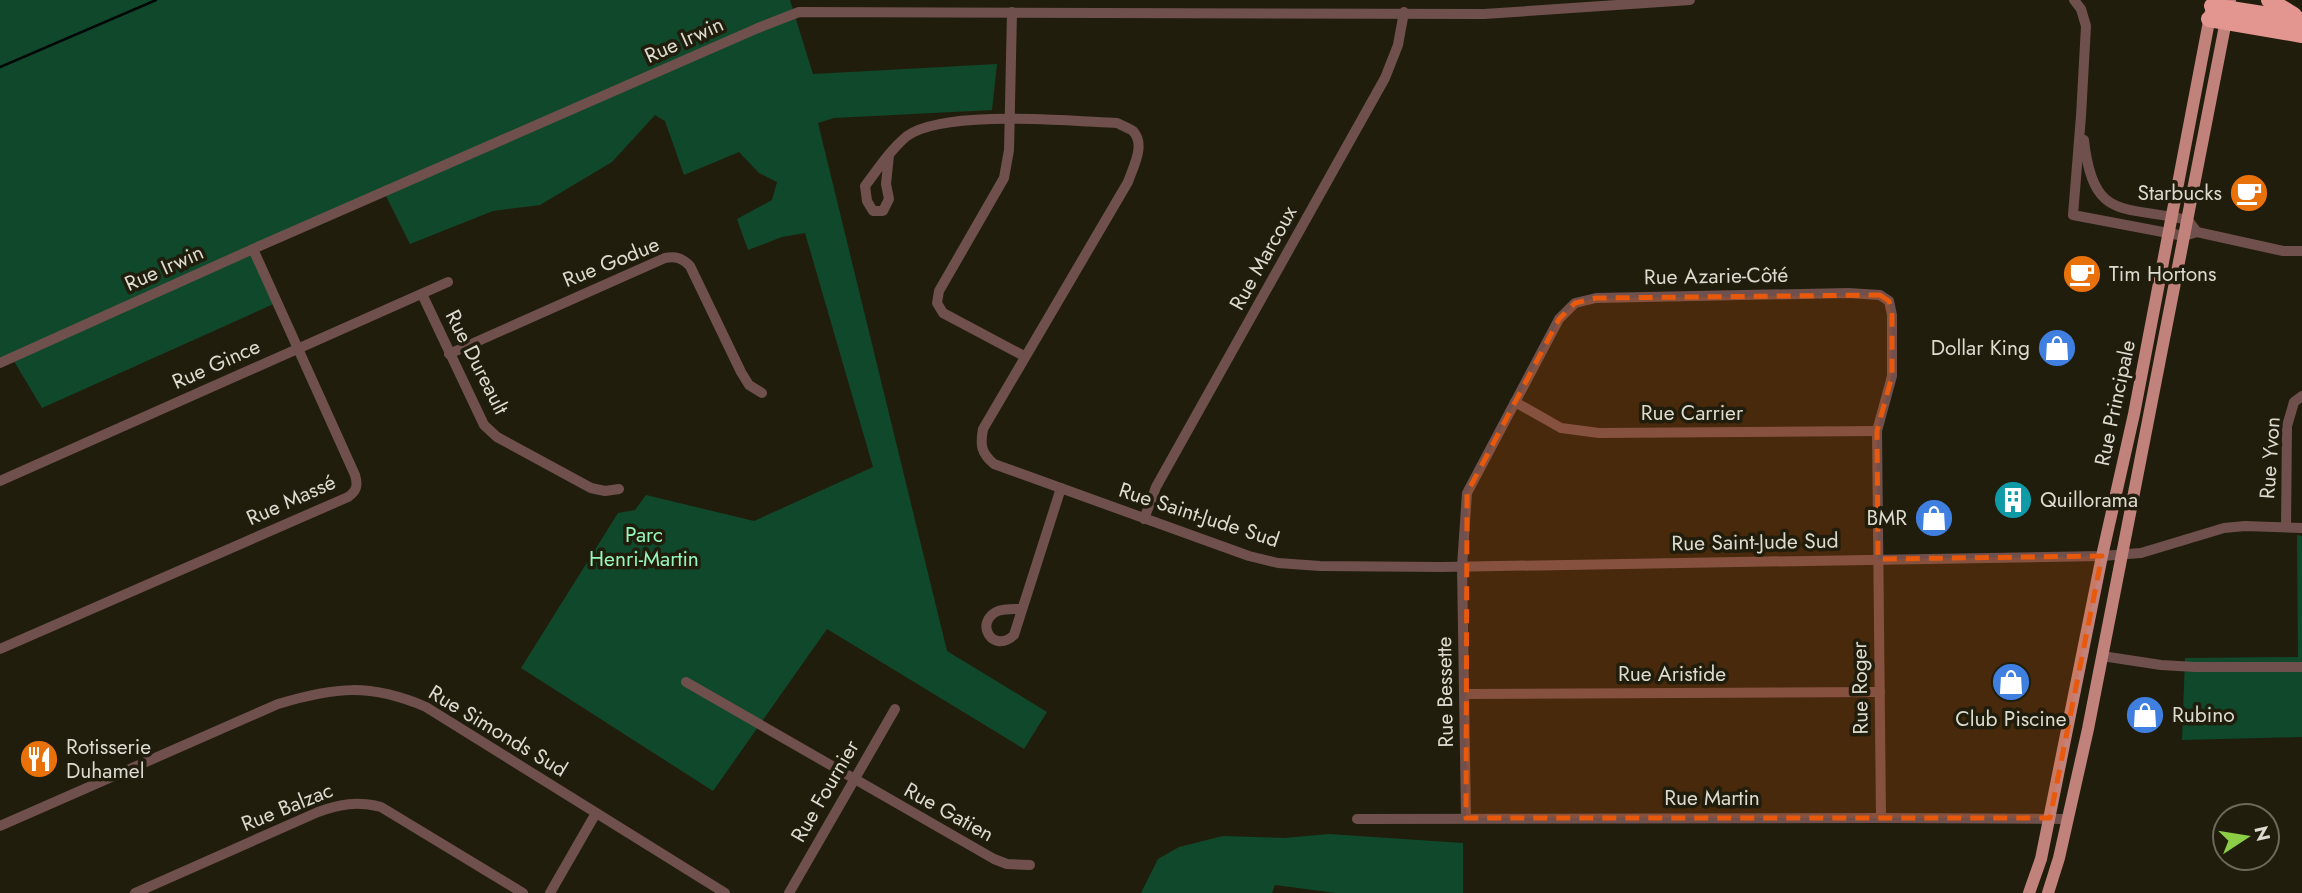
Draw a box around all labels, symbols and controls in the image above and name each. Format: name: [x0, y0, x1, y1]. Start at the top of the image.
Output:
street label: Rue Irwin: [640, 9, 728, 71]
cafe icon: Starbucks: [2228, 172, 2270, 214]
place label: Starbucks: [2137, 178, 2222, 208]
street label: Rue Marcoux: [1222, 200, 1304, 316]
street label: Rue Godue: [558, 229, 664, 295]
street label: Rue Irwin: [120, 237, 208, 299]
cafe icon: Tim Hortons: [2061, 253, 2103, 295]
place label: Tim Hortons: [2109, 259, 2217, 289]
street label: Rue Azarie-Côté: [1644, 260, 1789, 292]
street label: Rue Dureault: [438, 304, 516, 420]
shop icon: Dollar King: [2036, 327, 2078, 369]
street label: Rue Gince: [167, 331, 265, 397]
place label: Dollar King: [1931, 333, 2030, 363]
street label: Rue Principale: [2087, 337, 2143, 469]
street label: Rue Carrier: [1641, 398, 1744, 428]
street label: Rue Yvon: [2252, 416, 2288, 500]
street label: Rue Massé: [242, 467, 341, 533]
street label: Rue Saint-Jude Sud: [1115, 475, 1283, 555]
building icon: Quillorama: [1992, 479, 2034, 521]
place label: Quillorama: [2040, 485, 2138, 515]
shop icon: BMR: [1913, 497, 1955, 539]
place label: BMR: [1867, 503, 1907, 533]
park label: Parc Henri-Martin: [589, 520, 699, 574]
street label: Rue Saint-Jude Sud: [1671, 526, 1839, 558]
street label: Rue Bessette: [1429, 636, 1461, 748]
street label: Rue Roger: [1844, 640, 1876, 735]
street label: Rue Aristide: [1618, 659, 1726, 689]
shop icon: Club Piscine: [1990, 661, 2032, 703]
street label: Rue Simonds Sud: [423, 678, 573, 784]
shop icon: Rubino: [2124, 694, 2166, 736]
place label: Rubino: [2172, 700, 2235, 730]
place label: Club Piscine: [1955, 704, 2067, 734]
place label: Rotisserie Duhamel: [66, 732, 151, 786]
street label: Rue Fournier: [784, 733, 867, 848]
restaurant icon: Rotisserie Duhamel: [18, 738, 60, 780]
street label: Rue Balzac: [237, 775, 337, 839]
street label: Rue Gatien: [899, 775, 999, 849]
street label: Rue Martin: [1664, 783, 1760, 813]
north arrow: [2211, 802, 2281, 872]
text: N: [2247, 823, 2277, 844]

